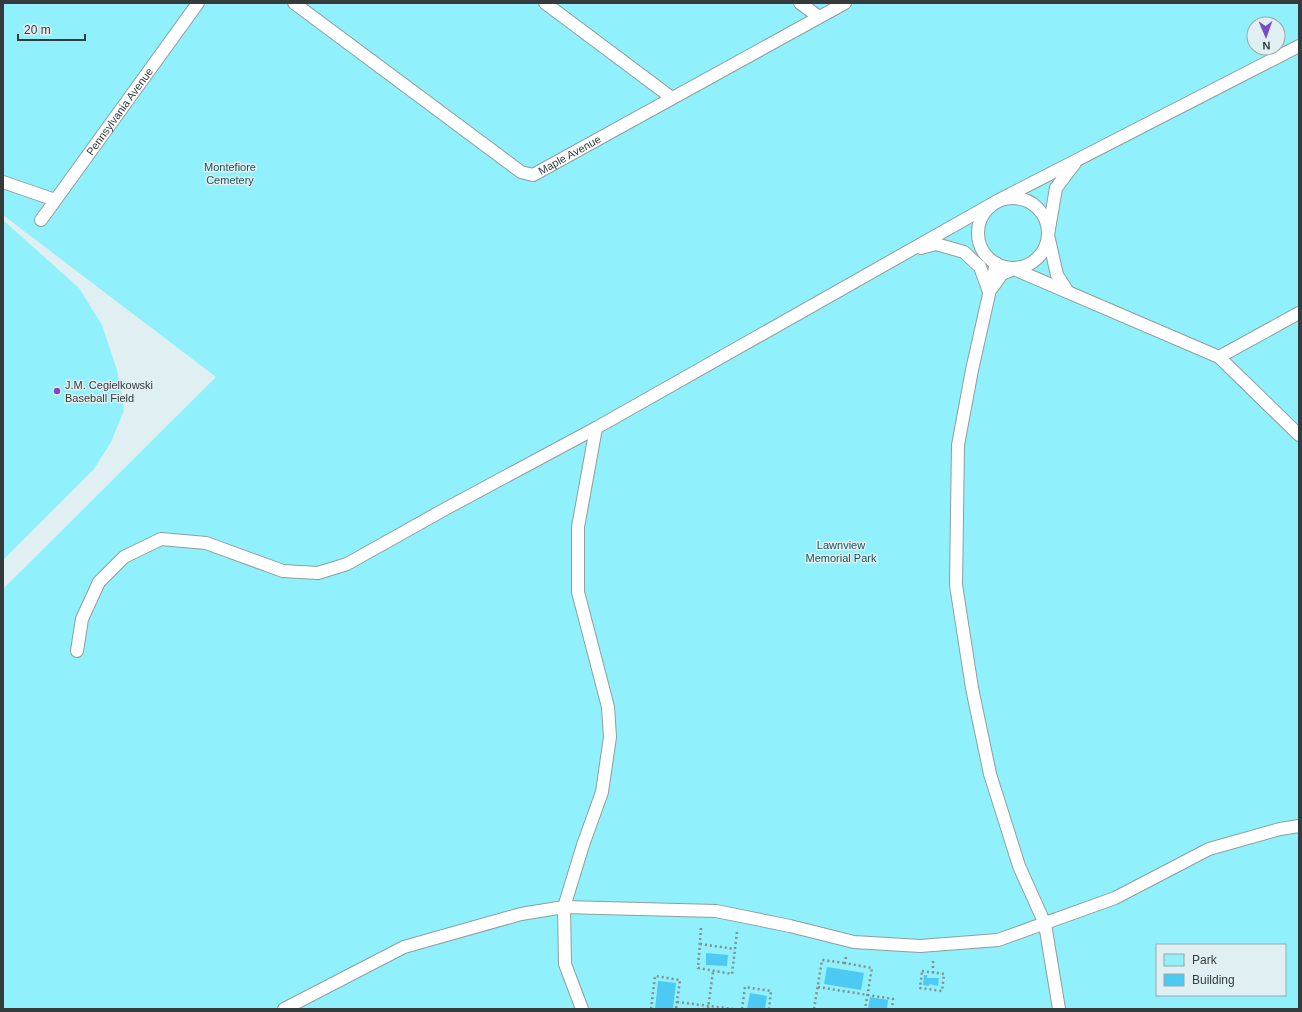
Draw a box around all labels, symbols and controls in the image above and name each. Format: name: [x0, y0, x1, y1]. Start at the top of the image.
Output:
scale bar: [18, 16, 85, 42]
north arrow: [1246, 16, 1286, 56]
text: 20 m: [24, 23, 51, 37]
text: N: [1262, 40, 1271, 52]
street label: Pennsylvania Avenue: [84, 65, 155, 158]
street label: Maple Avenue: [536, 133, 603, 177]
park label: Montefiore Cemetery: [204, 161, 256, 186]
place label: J.M. Cegielkowski Baseball Field: [65, 379, 153, 404]
marker: J.M. Cegielkowski Baseball Field: [52, 386, 62, 396]
park label: Lawnview Memorial Park: [806, 539, 877, 564]
legend: [1156, 944, 1286, 996]
text: Park: [1192, 953, 1218, 967]
text: Building: [1192, 973, 1235, 987]

